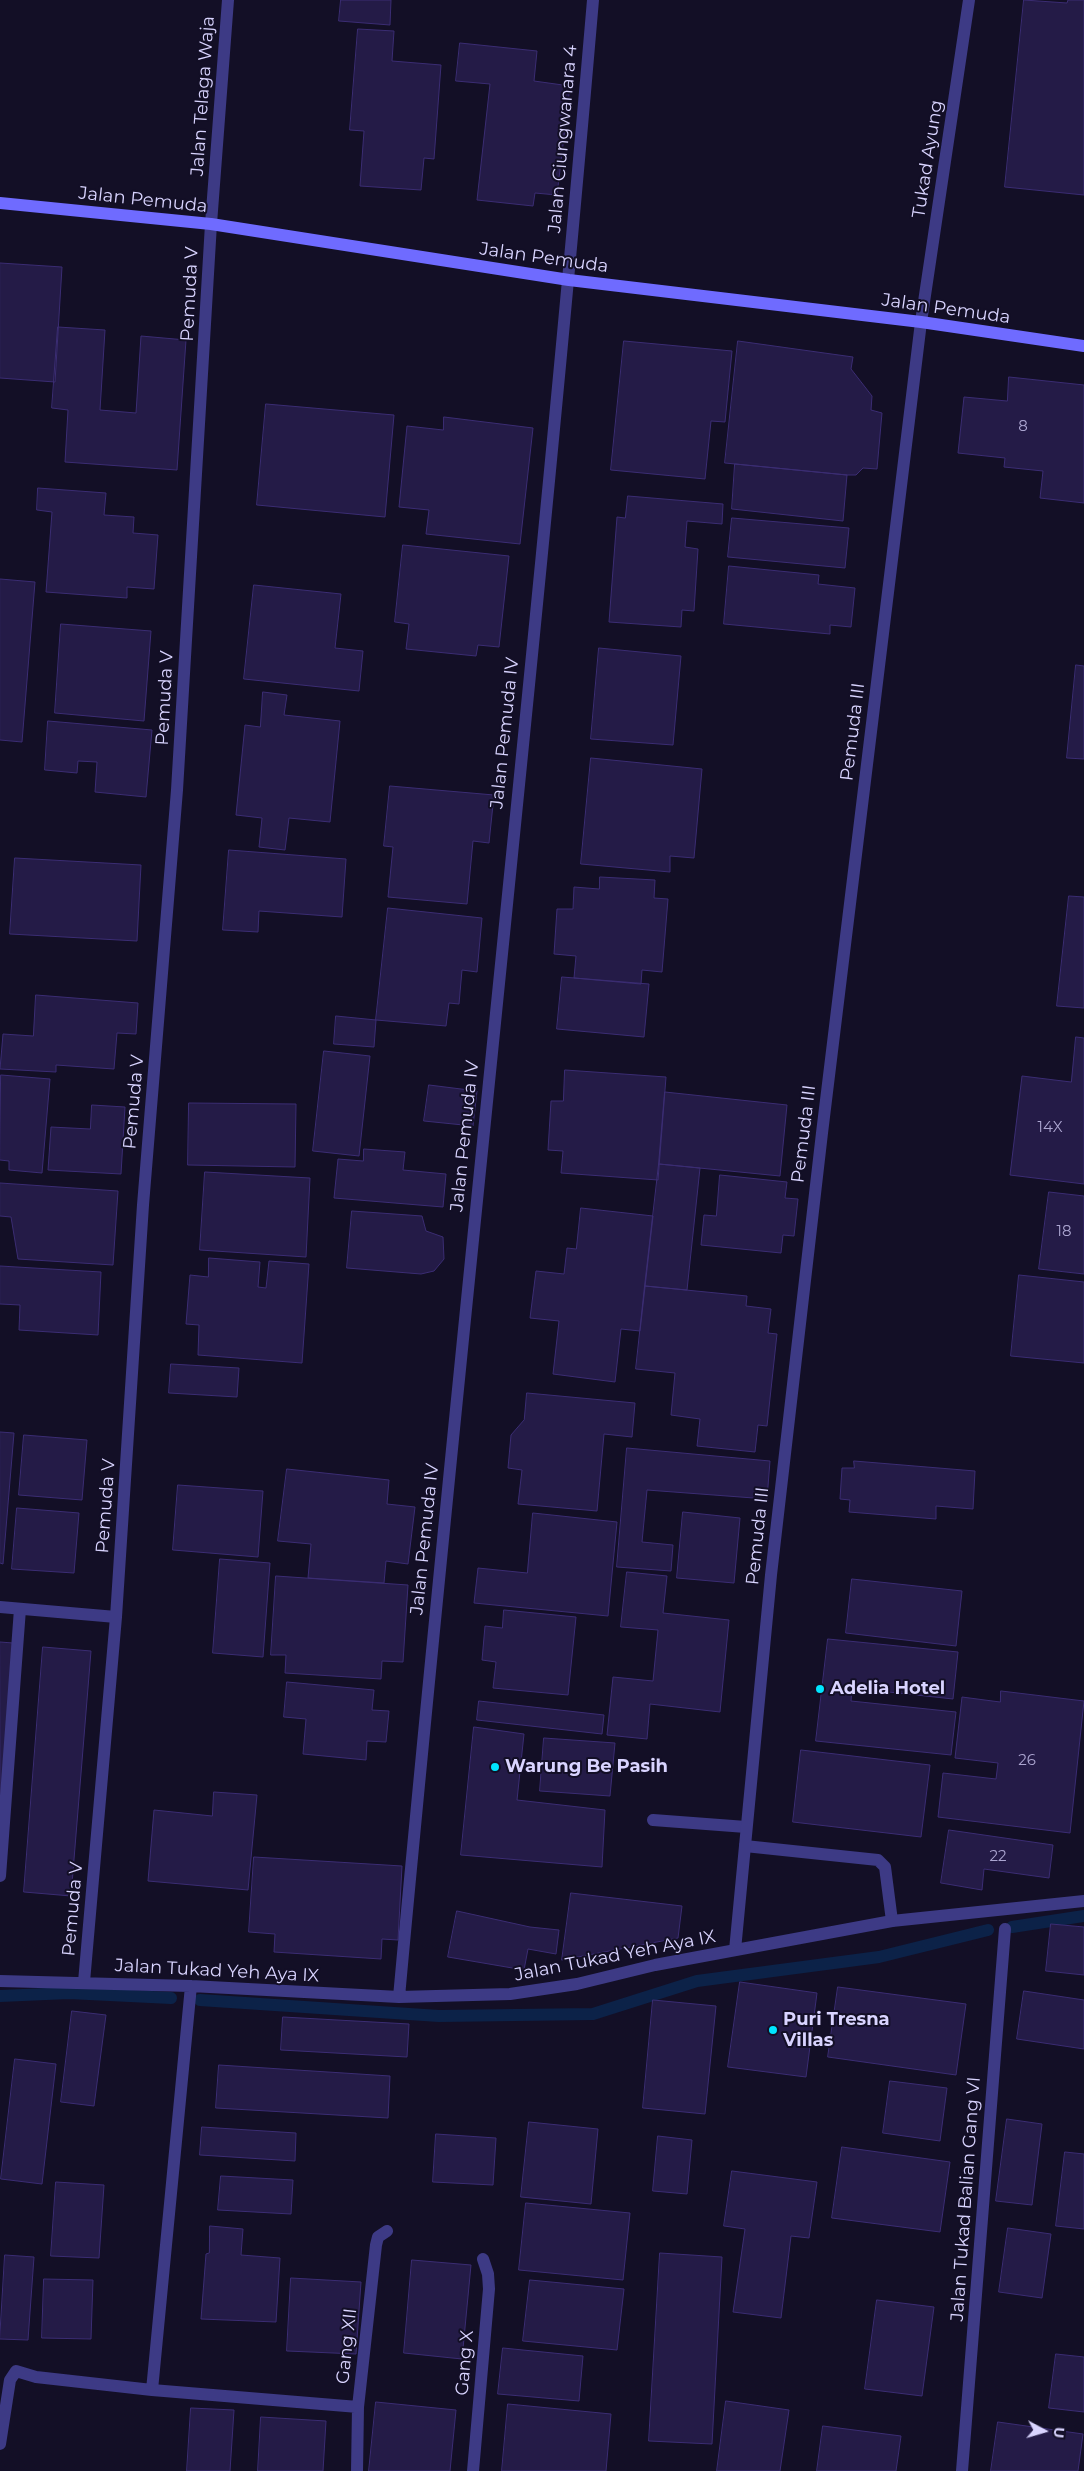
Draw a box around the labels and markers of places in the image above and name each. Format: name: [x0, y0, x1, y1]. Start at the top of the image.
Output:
place label: Adelia Hotel: [830, 1678, 945, 1700]
marker: Adelia Hotel: [814, 1683, 826, 1695]
place label: Warung Be Pasih: [505, 1756, 668, 1778]
marker: Warung Be Pasih: [489, 1761, 501, 1773]
place label: Puri Tresna Villas: [783, 2009, 890, 2052]
marker: Puri Tresna Villas: [767, 2024, 779, 2036]

